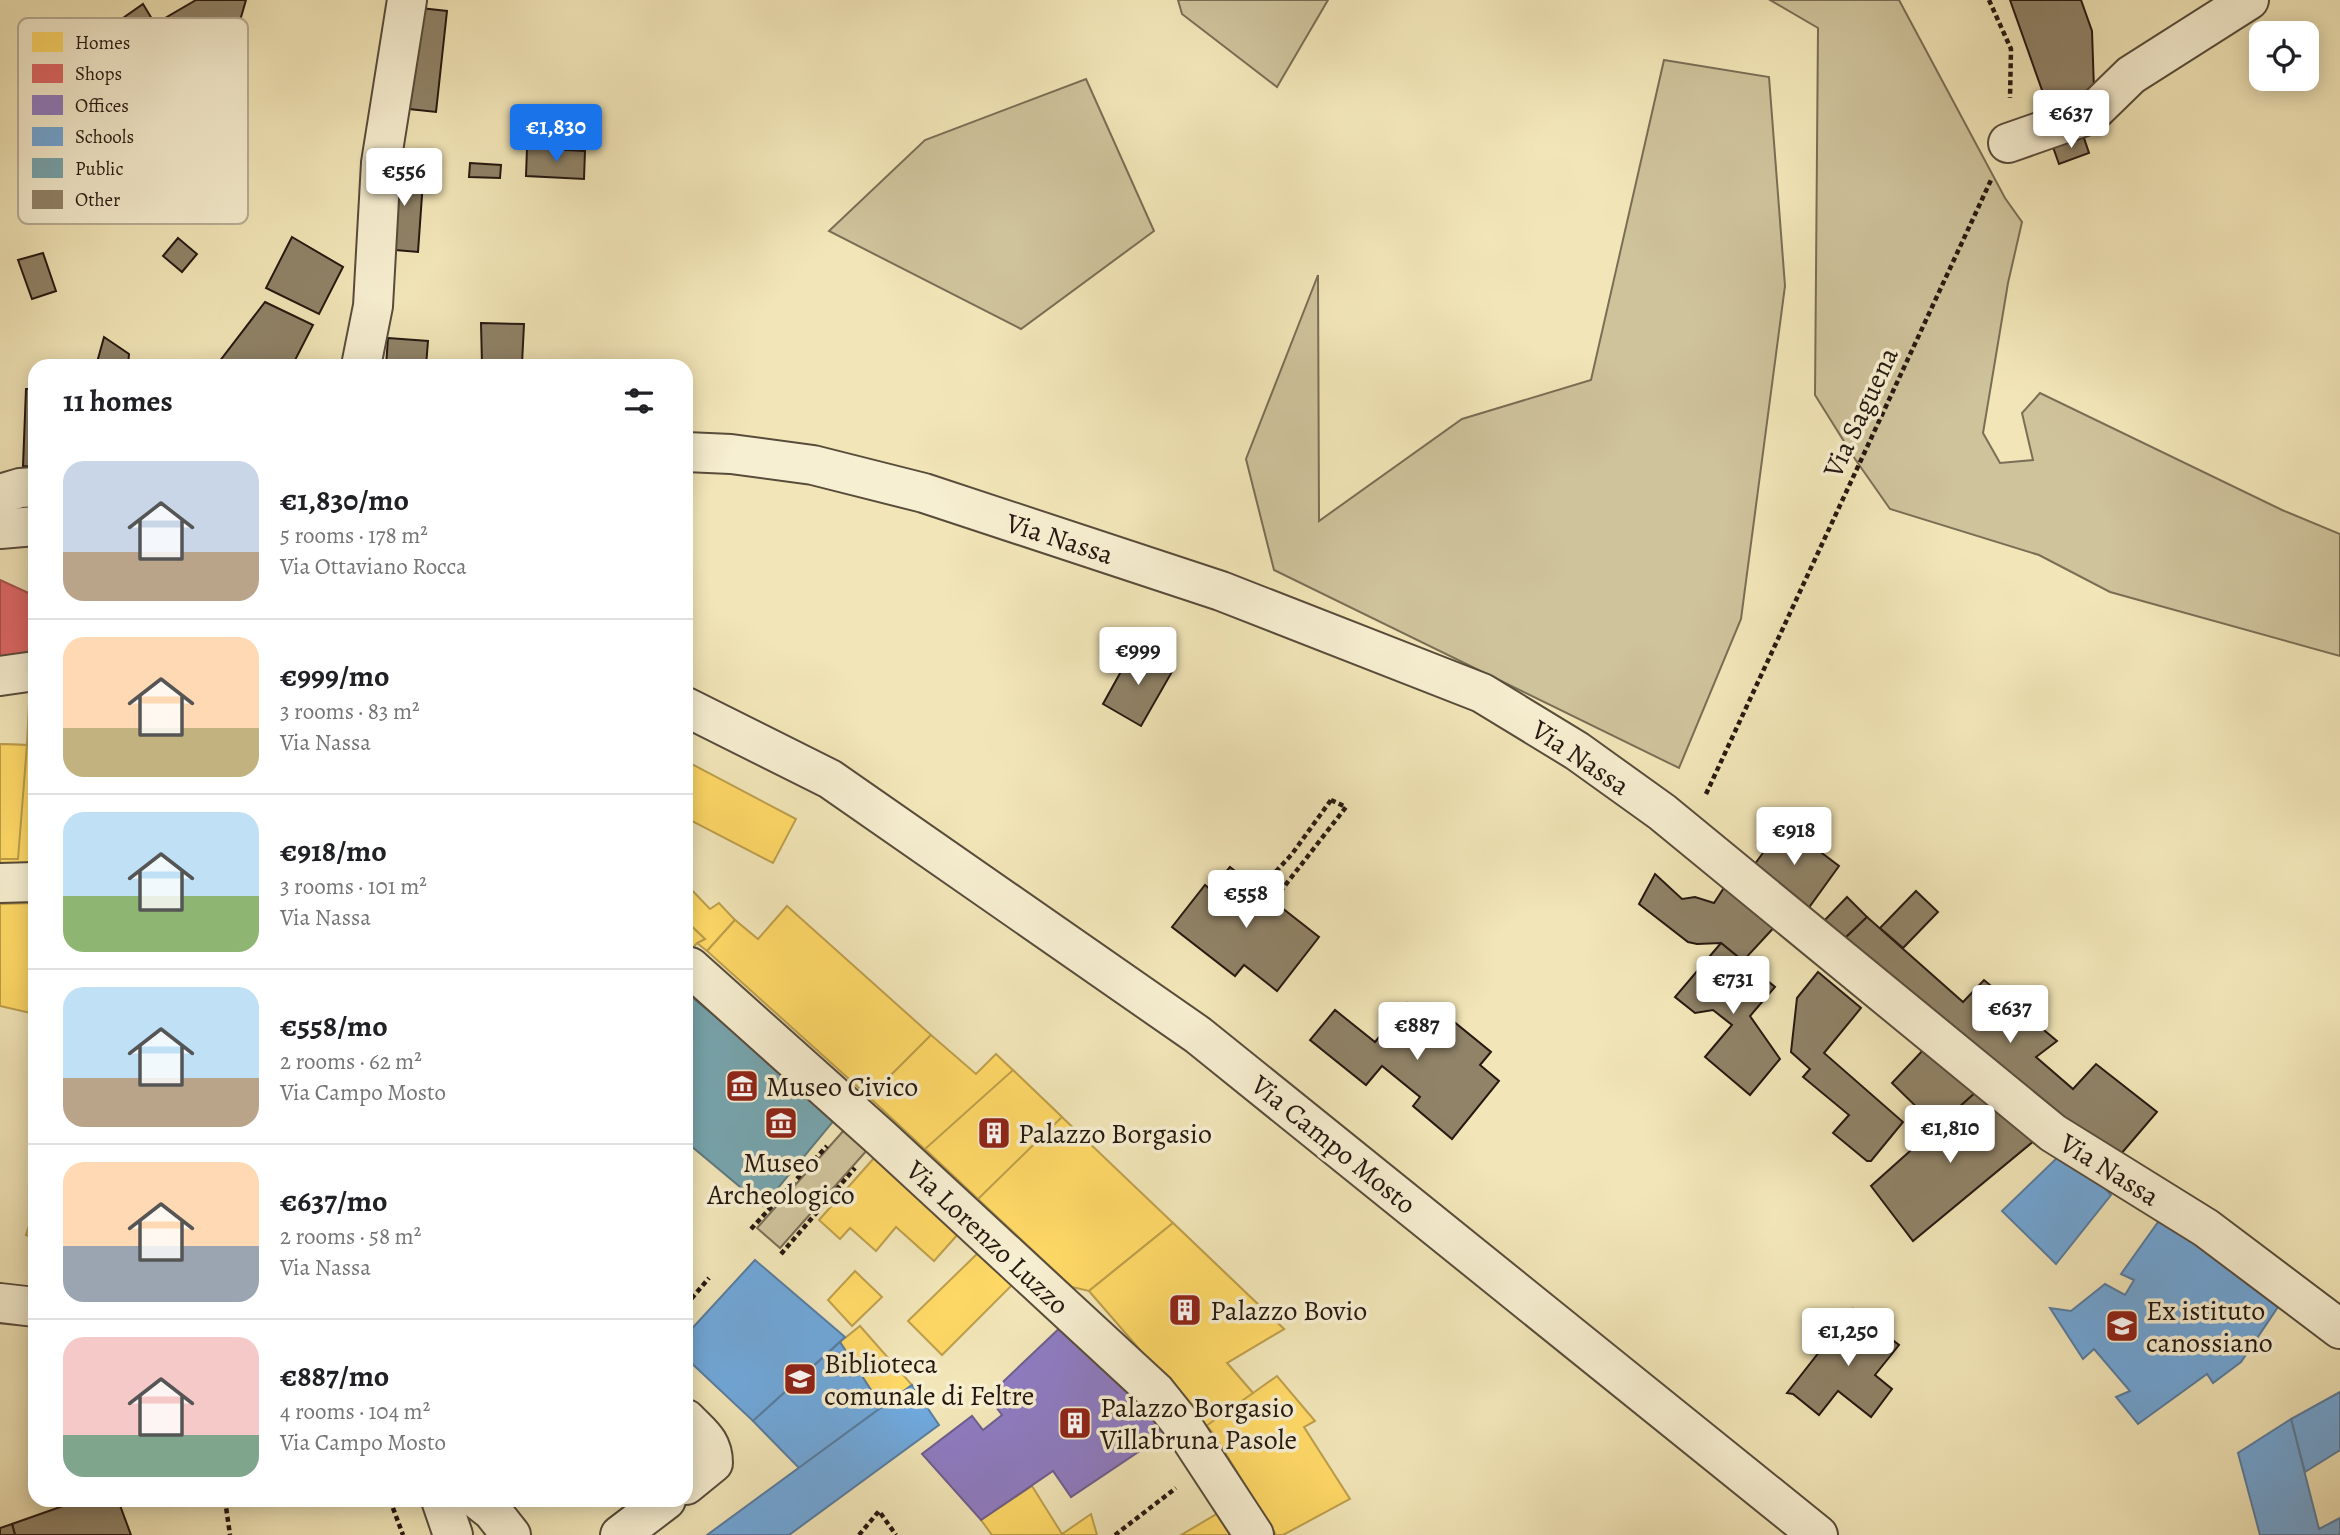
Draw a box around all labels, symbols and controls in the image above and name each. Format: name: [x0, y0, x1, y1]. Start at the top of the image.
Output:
legend: [18, 18, 248, 224]
map controls: [2249, 21, 2319, 91]
button: locate: [2249, 21, 2319, 91]
text: Homes: [75, 30, 130, 56]
text: Shops: [75, 61, 122, 87]
pin: €637: [2030, 90, 2112, 150]
text: Offices: [75, 93, 129, 119]
text: €637: [2049, 97, 2093, 128]
pin: €1,830: [499, 104, 613, 164]
text: €1,830: [526, 111, 586, 142]
text: Schools: [75, 124, 134, 150]
pin: €556: [363, 148, 445, 208]
text: €556: [382, 155, 426, 186]
text: Public: [75, 156, 123, 182]
text: Other: [75, 187, 120, 213]
street label: Via Saguena: [1814, 341, 1908, 485]
text: 11 homes: [63, 381, 173, 421]
icon: filters: [620, 382, 658, 420]
text: €1,830/mo: [280, 480, 409, 520]
icon: home: [119, 489, 203, 573]
street label: Via Nassa: [1000, 503, 1118, 574]
text: 5 rooms · 178 m²: [280, 520, 428, 551]
text: Via Ottaviano Rocca: [280, 551, 467, 582]
pin: €999: [1097, 628, 1179, 687]
text: €999: [1115, 634, 1161, 665]
text: €999/mo: [280, 656, 389, 696]
icon: home: [119, 665, 203, 749]
text: 3 rooms · 83 m²: [280, 696, 420, 727]
street label: Via Nassa: [1523, 711, 1637, 805]
text: Via Nassa: [280, 727, 371, 758]
pin: €918: [1753, 808, 1835, 867]
text: €918: [1772, 814, 1816, 845]
text: €918/mo: [280, 831, 387, 871]
icon: home: [119, 840, 203, 924]
pin: €558: [1205, 870, 1287, 930]
text: 3 rooms · 101 m²: [280, 871, 427, 902]
text: €558: [1224, 877, 1268, 908]
text: Via Nassa: [280, 902, 371, 933]
pin: €731: [1692, 956, 1774, 1016]
text: €731: [1712, 963, 1754, 994]
pin: €637: [1969, 986, 2051, 1045]
text: €637: [1988, 992, 2032, 1023]
pin: €887: [1376, 1002, 1458, 1062]
text: €558/mo: [280, 1006, 388, 1046]
text: €887: [1394, 1009, 1440, 1040]
icon: home: [119, 1015, 203, 1099]
text: 2 rooms · 62 m²: [280, 1046, 422, 1077]
street label: Via Campo Mosto: [1242, 1066, 1424, 1223]
museum icon: Museo Civico: [723, 1067, 761, 1105]
place label: Museo Civico: [766, 1068, 918, 1106]
text: Via Campo Mosto: [280, 1077, 446, 1108]
museum icon: Museo Archeologico: [762, 1104, 800, 1142]
pin: €1,810: [1893, 1106, 2007, 1165]
text: €1,810: [1921, 1112, 1979, 1143]
building icon: Palazzo Borgasio: [975, 1114, 1013, 1152]
place label: Palazzo Borgasio: [1018, 1115, 1212, 1153]
street label: Via Nassa: [2052, 1124, 2166, 1215]
place label: Museo Archeologico: [706, 1144, 855, 1214]
street label: Via Lorenzo Luzzo: [897, 1151, 1077, 1323]
text: €637/mo: [280, 1181, 387, 1221]
icon: home: [119, 1190, 203, 1274]
text: 2 rooms · 58 m²: [280, 1221, 421, 1252]
text: Via Nassa: [280, 1252, 371, 1283]
building icon: Palazzo Bovio: [1166, 1291, 1204, 1329]
place label: Palazzo Bovio: [1210, 1292, 1367, 1330]
place label: Ex istituto canossiano: [2146, 1292, 2273, 1362]
school or university icon: Ex istituto canossiano: [2103, 1307, 2141, 1345]
pin: €1,250: [1791, 1308, 1905, 1368]
text: €1,250: [1818, 1315, 1878, 1346]
place label: Biblioteca comunale di Feltre: [824, 1345, 1034, 1415]
text: €887/mo: [280, 1356, 389, 1396]
school or university icon: Biblioteca comunale di Feltre: [781, 1360, 819, 1398]
icon: home: [119, 1365, 203, 1449]
place label: Palazzo Borgasio Villabruna Pasole: [1099, 1389, 1297, 1459]
text: 4 rooms · 104 m²: [280, 1396, 430, 1427]
building icon: Palazzo Borgasio Villabruna Pasole: [1056, 1404, 1094, 1442]
text: Via Campo Mosto: [280, 1427, 446, 1458]

